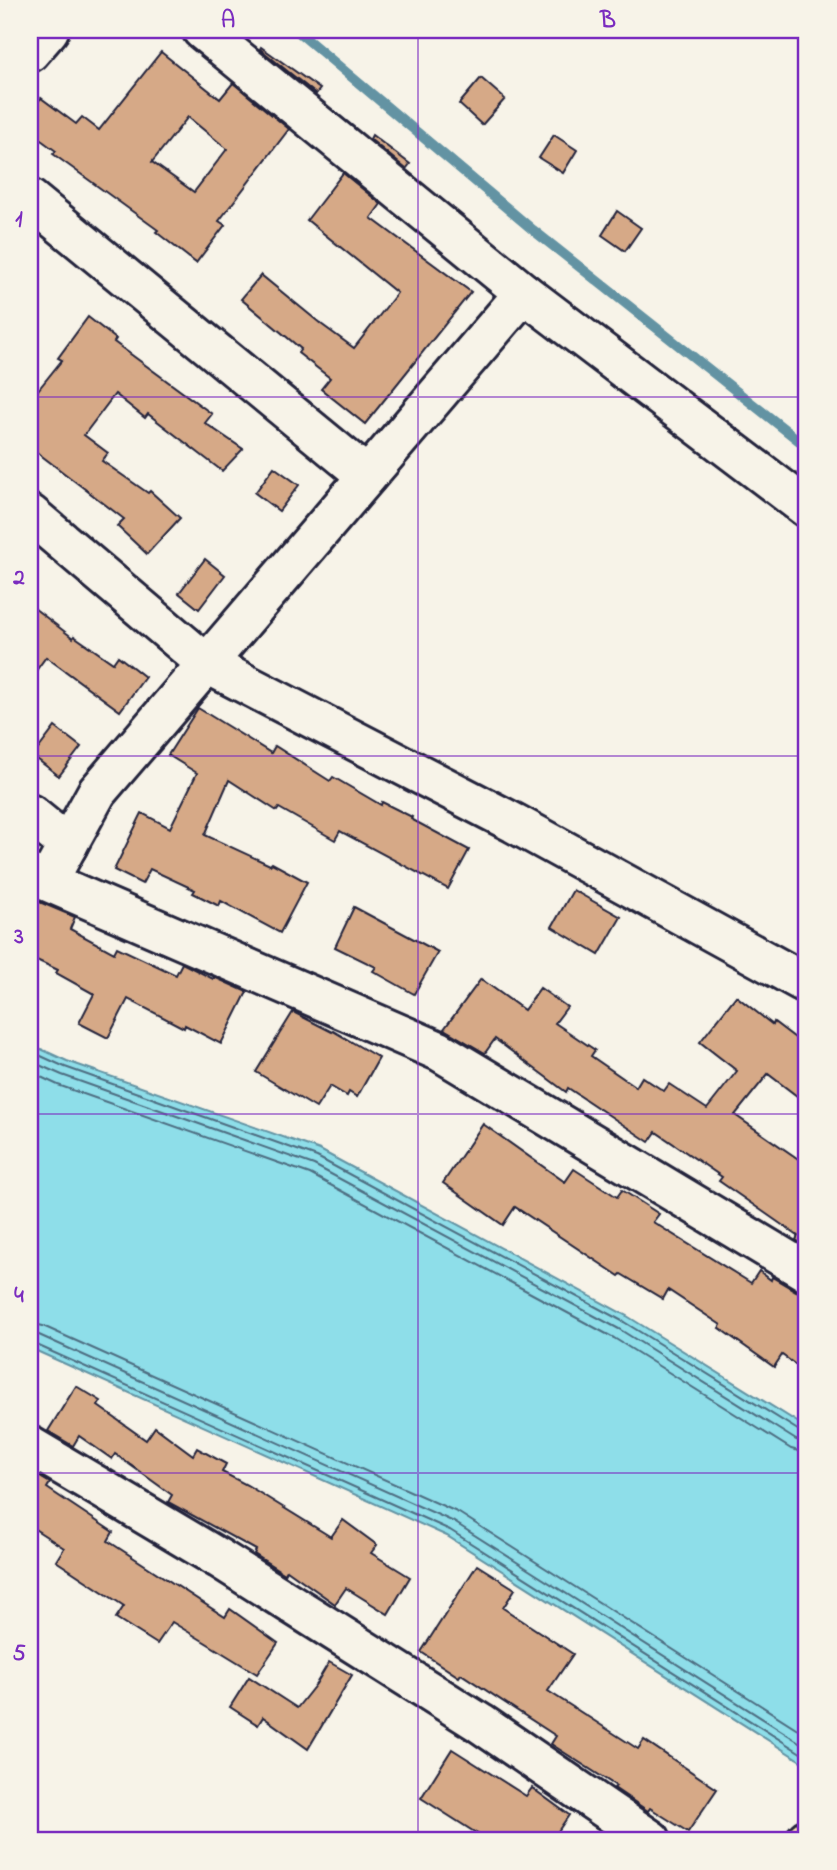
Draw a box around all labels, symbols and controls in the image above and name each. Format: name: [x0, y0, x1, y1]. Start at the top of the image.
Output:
text: A: [221, 5, 235, 38]
text: B: [599, 5, 616, 38]
text: 1: [15, 204, 23, 237]
text: 2: [12, 562, 25, 595]
text: 3: [13, 921, 24, 954]
text: 4: [14, 1280, 24, 1313]
text: 5: [12, 1638, 26, 1671]

